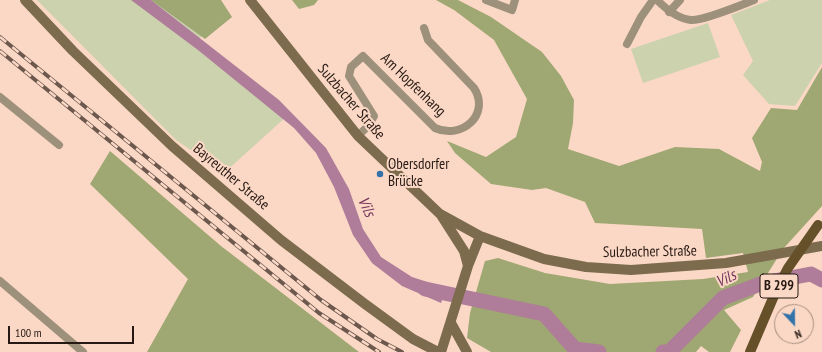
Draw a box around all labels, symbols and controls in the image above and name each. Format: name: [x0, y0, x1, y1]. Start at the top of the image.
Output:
street label: Am Hopfenhang: [377, 50, 449, 120]
street label: Sulzbacher Straße: [313, 61, 389, 143]
street label: Bayreuther Straße: [189, 140, 273, 214]
place label: Obersdorfer Brücke: [388, 156, 449, 191]
marker: Obersdorfer Brücke: [375, 169, 385, 179]
water label: Vils: [353, 194, 379, 220]
street label: Sulzbacher Straße: [603, 242, 697, 262]
water label: Vils: [713, 266, 739, 292]
road number: B 299: [760, 274, 798, 298]
north arrow: [774, 304, 814, 344]
scale bar: [10, 318, 136, 344]
text: 100 m: [15, 325, 42, 340]
text: N: [793, 327, 804, 342]

